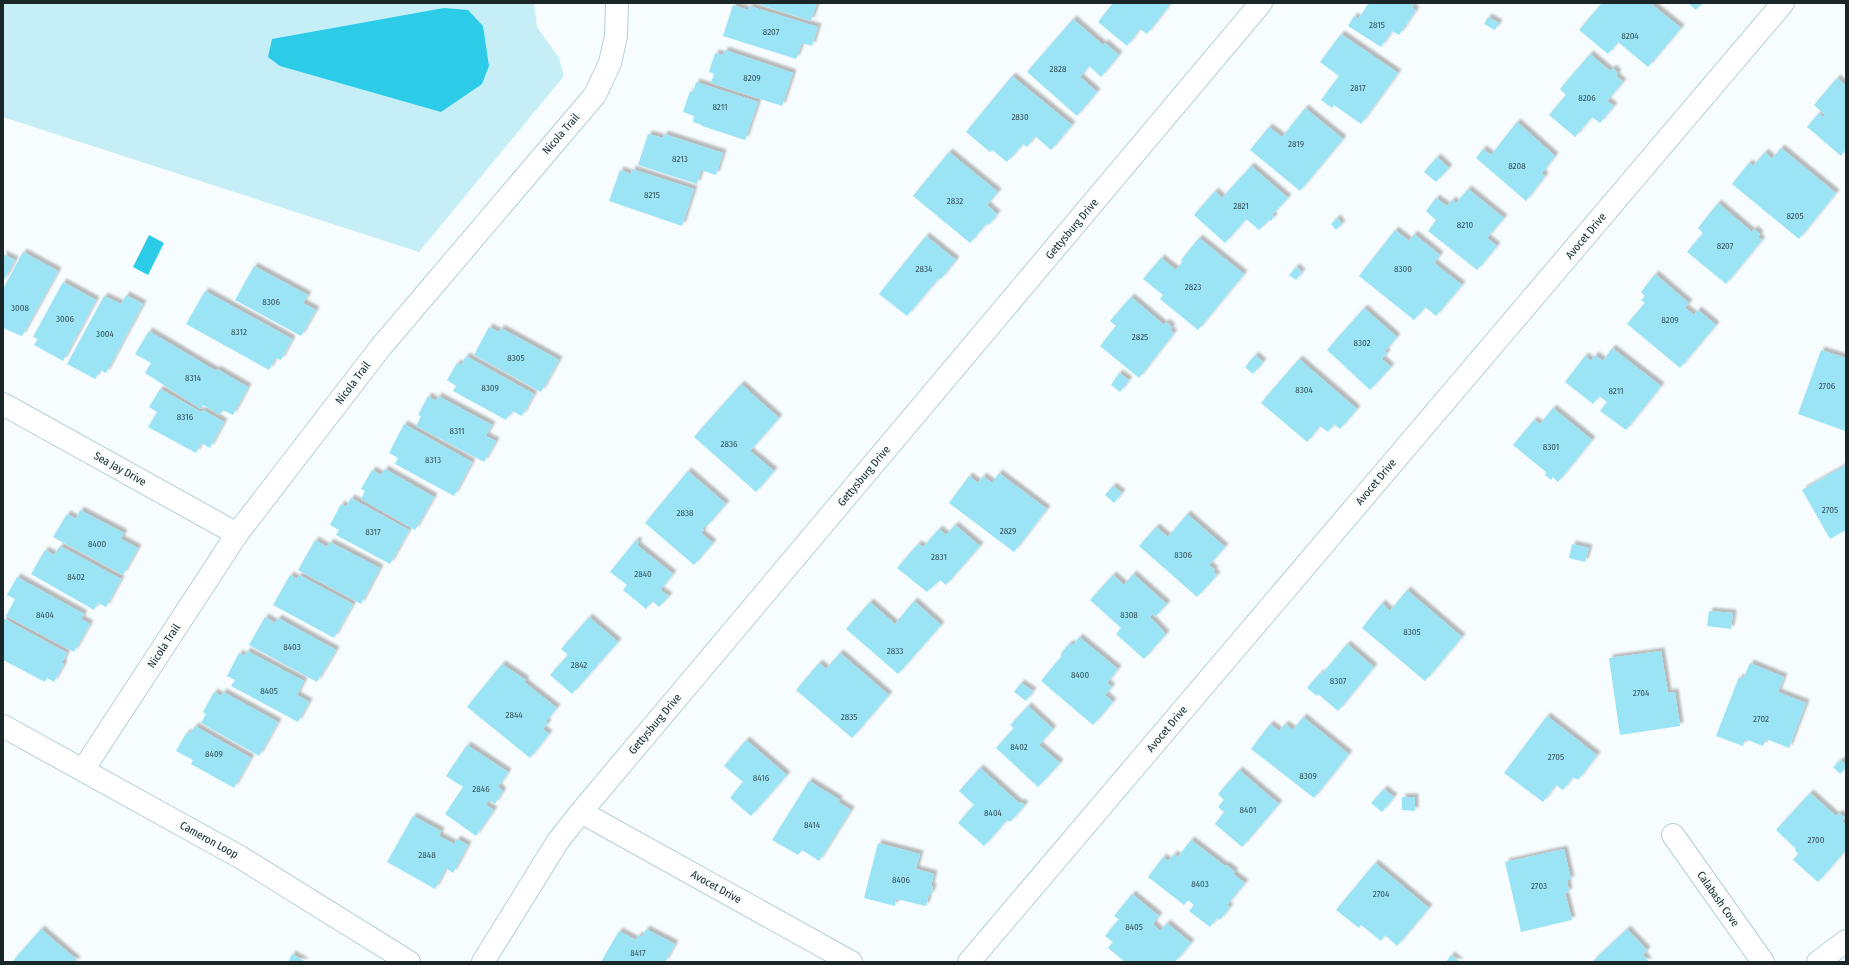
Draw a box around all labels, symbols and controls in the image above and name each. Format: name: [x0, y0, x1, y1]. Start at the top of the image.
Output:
house number: 2815: [1369, 20, 1385, 30]
house number: 8207: [763, 27, 780, 37]
house number: 8204: [1621, 31, 1639, 41]
house number: 2828: [1050, 64, 1067, 74]
house number: 8209: [743, 73, 761, 83]
house number: 2817: [1350, 83, 1366, 93]
house number: 8206: [1578, 93, 1596, 103]
house number: 8211: [712, 102, 728, 112]
street label: Nicola Trail: [540, 111, 582, 157]
house number: 2830: [1011, 112, 1029, 122]
house number: 2819: [1288, 139, 1304, 149]
house number: 8213: [672, 154, 688, 164]
house number: 8208: [1508, 161, 1526, 171]
house number: 8215: [644, 190, 660, 200]
house number: 2832: [947, 196, 963, 206]
street label: Gettysburg Drive: [1043, 196, 1101, 262]
house number: 2821: [1233, 201, 1249, 211]
street label: Avocet Drive: [1563, 210, 1609, 262]
house number: 8205: [1786, 211, 1804, 221]
house number: 8210: [1457, 220, 1474, 230]
house number: 8207: [1717, 241, 1734, 251]
house number: 2834: [916, 264, 933, 274]
house number: 8300: [1394, 264, 1412, 274]
house number: 2823: [1185, 282, 1201, 292]
house number: 8306: [262, 297, 280, 307]
house number: 3008: [11, 303, 29, 313]
house number: 3006: [56, 314, 74, 324]
house number: 8209: [1661, 315, 1679, 325]
house number: 8312: [231, 327, 247, 337]
house number: 3004: [96, 329, 115, 339]
house number: 2825: [1132, 332, 1148, 342]
house number: 8302: [1353, 338, 1371, 348]
house number: 8305: [507, 353, 525, 363]
street label: Nicola Trail: [333, 359, 373, 407]
house number: 8314: [185, 373, 202, 383]
house number: 2706: [1819, 381, 1836, 391]
house number: 8309: [481, 383, 499, 393]
house number: 8304: [1295, 385, 1313, 395]
house number: 8211: [1608, 386, 1624, 396]
house number: 8316: [177, 412, 194, 422]
house number: 8311: [449, 426, 465, 436]
house number: 2836: [721, 439, 738, 449]
house number: 8301: [1543, 442, 1559, 452]
street label: Gettysburg Drive: [835, 443, 893, 509]
street label: Sea Jay Drive: [92, 449, 148, 489]
house number: 8313: [425, 455, 441, 465]
street label: Avocet Drive: [1353, 456, 1399, 508]
house number: 2705: [1822, 505, 1838, 515]
house number: 2838: [676, 508, 694, 518]
house number: 2829: [1000, 526, 1016, 536]
house number: 8317: [365, 527, 381, 537]
house number: 8400: [88, 539, 106, 549]
house number: 8306: [1174, 550, 1192, 560]
house number: 2831: [931, 552, 947, 562]
house number: 2840: [634, 569, 652, 579]
house number: 8402: [67, 572, 85, 582]
house number: 8404: [36, 610, 55, 620]
house number: 8308: [1120, 610, 1138, 620]
street label: Nicola Trail: [145, 621, 183, 670]
house number: 8305: [1403, 627, 1421, 637]
house number: 8403: [283, 642, 301, 652]
house number: 2833: [887, 646, 903, 656]
house number: 2842: [571, 660, 587, 670]
house number: 8400: [1071, 670, 1089, 680]
house number: 8307: [1330, 676, 1347, 686]
house number: 8405: [260, 686, 278, 696]
house number: 2704: [1633, 688, 1650, 698]
street label: Gettysburg Drive: [626, 691, 684, 757]
street label: Avocet Drive: [1144, 703, 1190, 755]
house number: 2844: [505, 710, 523, 720]
house number: 2835: [841, 712, 857, 722]
house number: 2702: [1753, 714, 1769, 724]
house number: 8402: [1010, 742, 1028, 752]
house number: 8409: [205, 749, 223, 759]
house number: 2705: [1548, 752, 1564, 762]
house number: 8309: [1299, 771, 1317, 781]
house number: 8416: [753, 773, 770, 783]
house number: 2846: [472, 784, 490, 794]
house number: 8401: [1240, 805, 1256, 815]
house number: 8404: [984, 808, 1003, 818]
street label: Cameron Loop: [178, 819, 240, 861]
house number: 8414: [804, 820, 821, 830]
house number: 2700: [1808, 835, 1825, 845]
house number: 2848: [418, 850, 436, 860]
street label: Avocet Drive: [688, 868, 744, 906]
street label: Calabash Cove: [1694, 869, 1742, 929]
house number: 8406: [892, 875, 911, 885]
house number: 8403: [1191, 879, 1209, 889]
house number: 2703: [1531, 881, 1547, 891]
house number: 2704: [1373, 889, 1390, 899]
house number: 8405: [1125, 922, 1143, 932]
house number: 8417: [630, 948, 646, 958]

